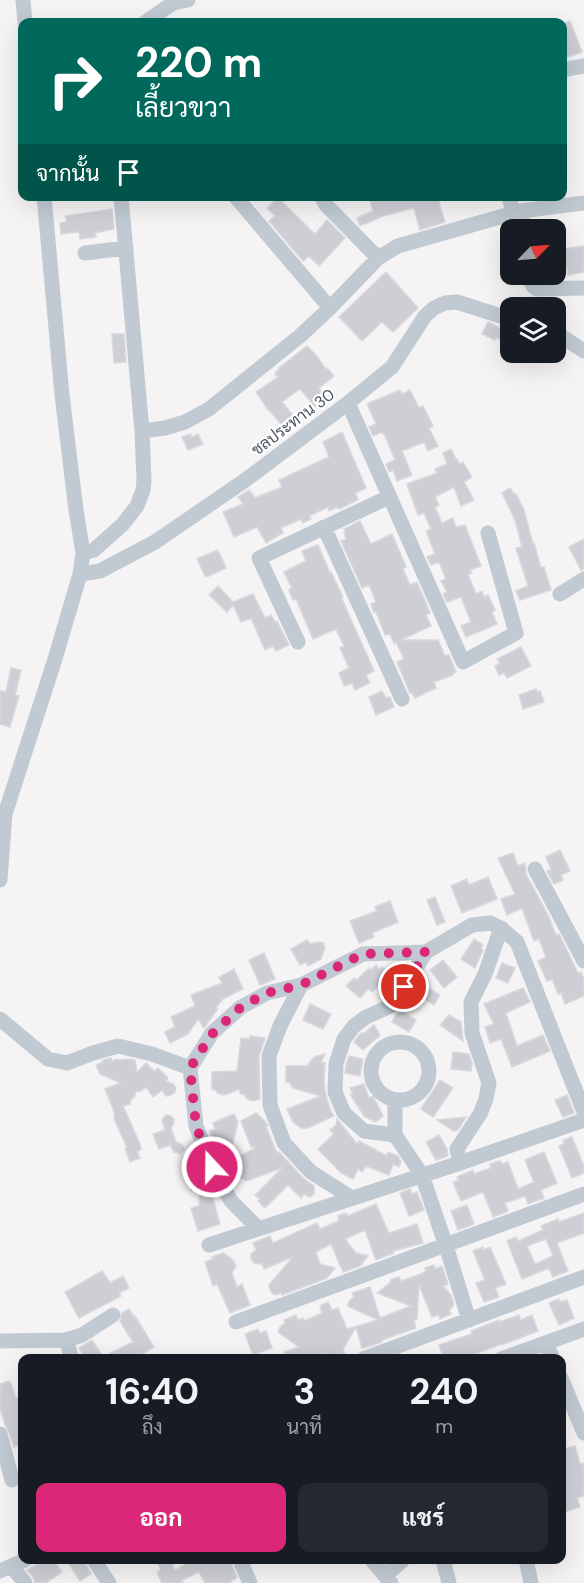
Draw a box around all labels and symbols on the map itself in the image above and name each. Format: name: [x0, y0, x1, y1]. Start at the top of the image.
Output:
north arrow: [500, 219, 566, 285]
street label: ชลประทาน 30: [247, 384, 339, 460]
pin: [378, 961, 429, 1012]
position arrow: [180, 1135, 244, 1199]

